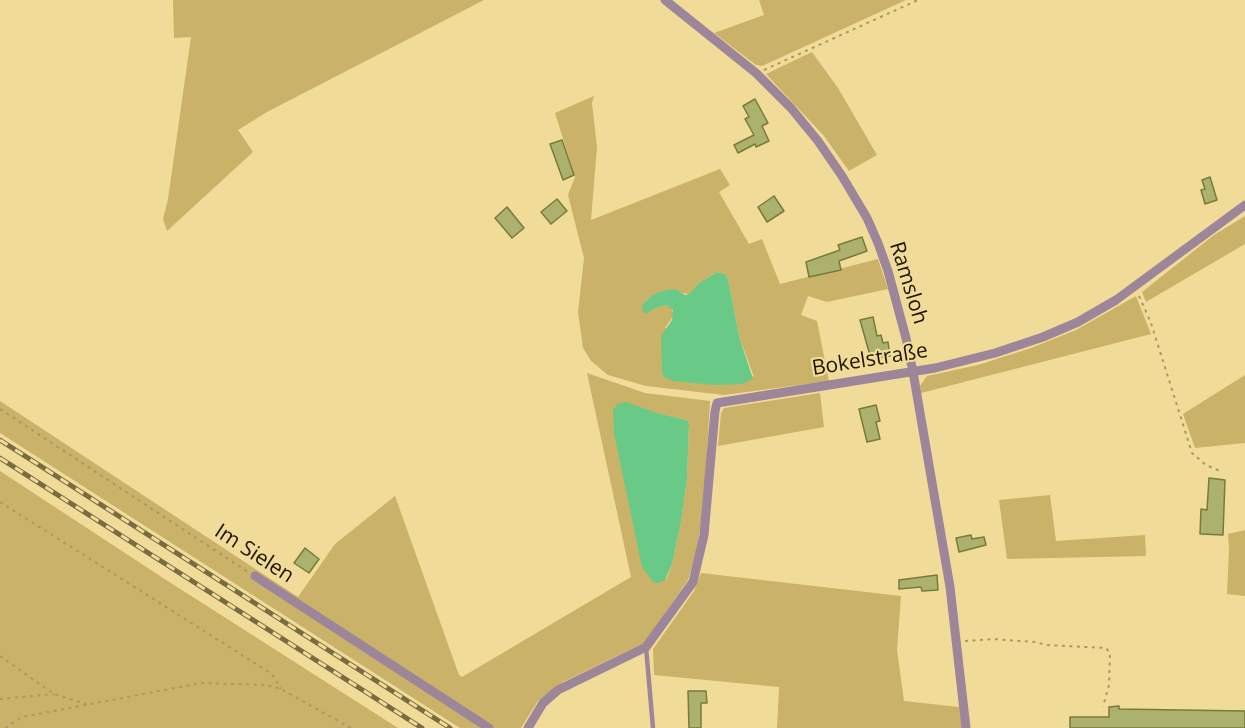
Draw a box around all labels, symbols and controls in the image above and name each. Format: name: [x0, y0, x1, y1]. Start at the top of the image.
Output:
street label: Ramsloh: [884, 239, 932, 327]
street label: Bokelstraße: [810, 338, 930, 382]
street label: Im Sielen: [210, 519, 298, 589]

